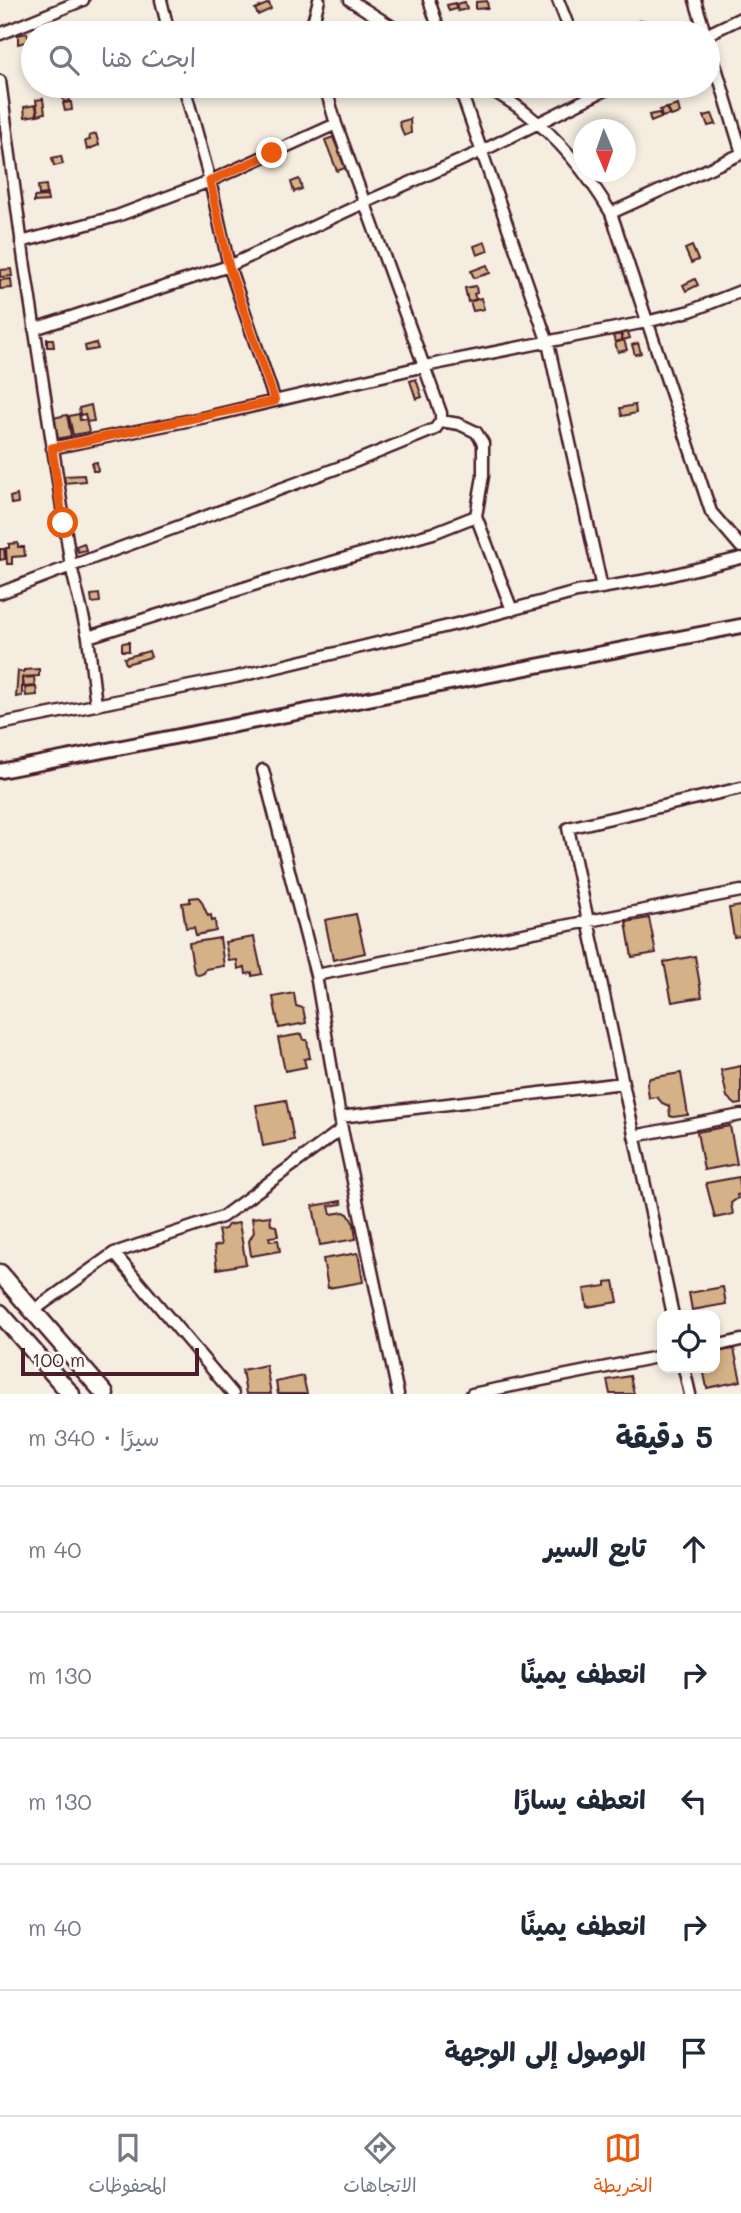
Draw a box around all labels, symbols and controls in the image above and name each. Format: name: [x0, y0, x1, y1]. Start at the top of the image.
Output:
search box: [21, 21, 720, 98]
text: ابحث هنا: [101, 40, 196, 74]
icon: search: [45, 41, 83, 79]
north arrow: [573, 119, 636, 182]
route end: [256, 137, 287, 168]
route start: [47, 507, 78, 538]
map controls: [657, 1310, 720, 1373]
button: locate: [657, 1310, 720, 1373]
scale bar: [21, 1345, 200, 1377]
text: 100 m: [32, 1347, 85, 1372]
text: 5 دقيقة: [615, 1416, 713, 1456]
text: سيرًا · 340 m: [28, 1422, 160, 1452]
text: تابع السير: [544, 1530, 646, 1564]
icon: ahead: [675, 1530, 713, 1568]
text: 40 m: [28, 1534, 81, 1564]
text: انعطف يمينًا: [521, 1656, 646, 1690]
icon: right: [675, 1656, 713, 1694]
text: 130 m: [28, 1660, 92, 1690]
text: انعطف يسارًا: [514, 1782, 646, 1816]
icon: left: [675, 1782, 713, 1820]
text: 130 m: [28, 1786, 92, 1816]
text: انعطف يمينًا: [521, 1908, 646, 1942]
icon: right: [675, 1908, 713, 1946]
text: 40 m: [28, 1912, 81, 1942]
text: الوصول إلى الوجهة: [444, 2034, 646, 2068]
icon: arrive: [675, 2034, 713, 2072]
tab: المحفوظات: [88, 2129, 167, 2202]
tab: الاتجاهات: [343, 2129, 417, 2202]
tab: الخريطة: [593, 2129, 653, 2202]

